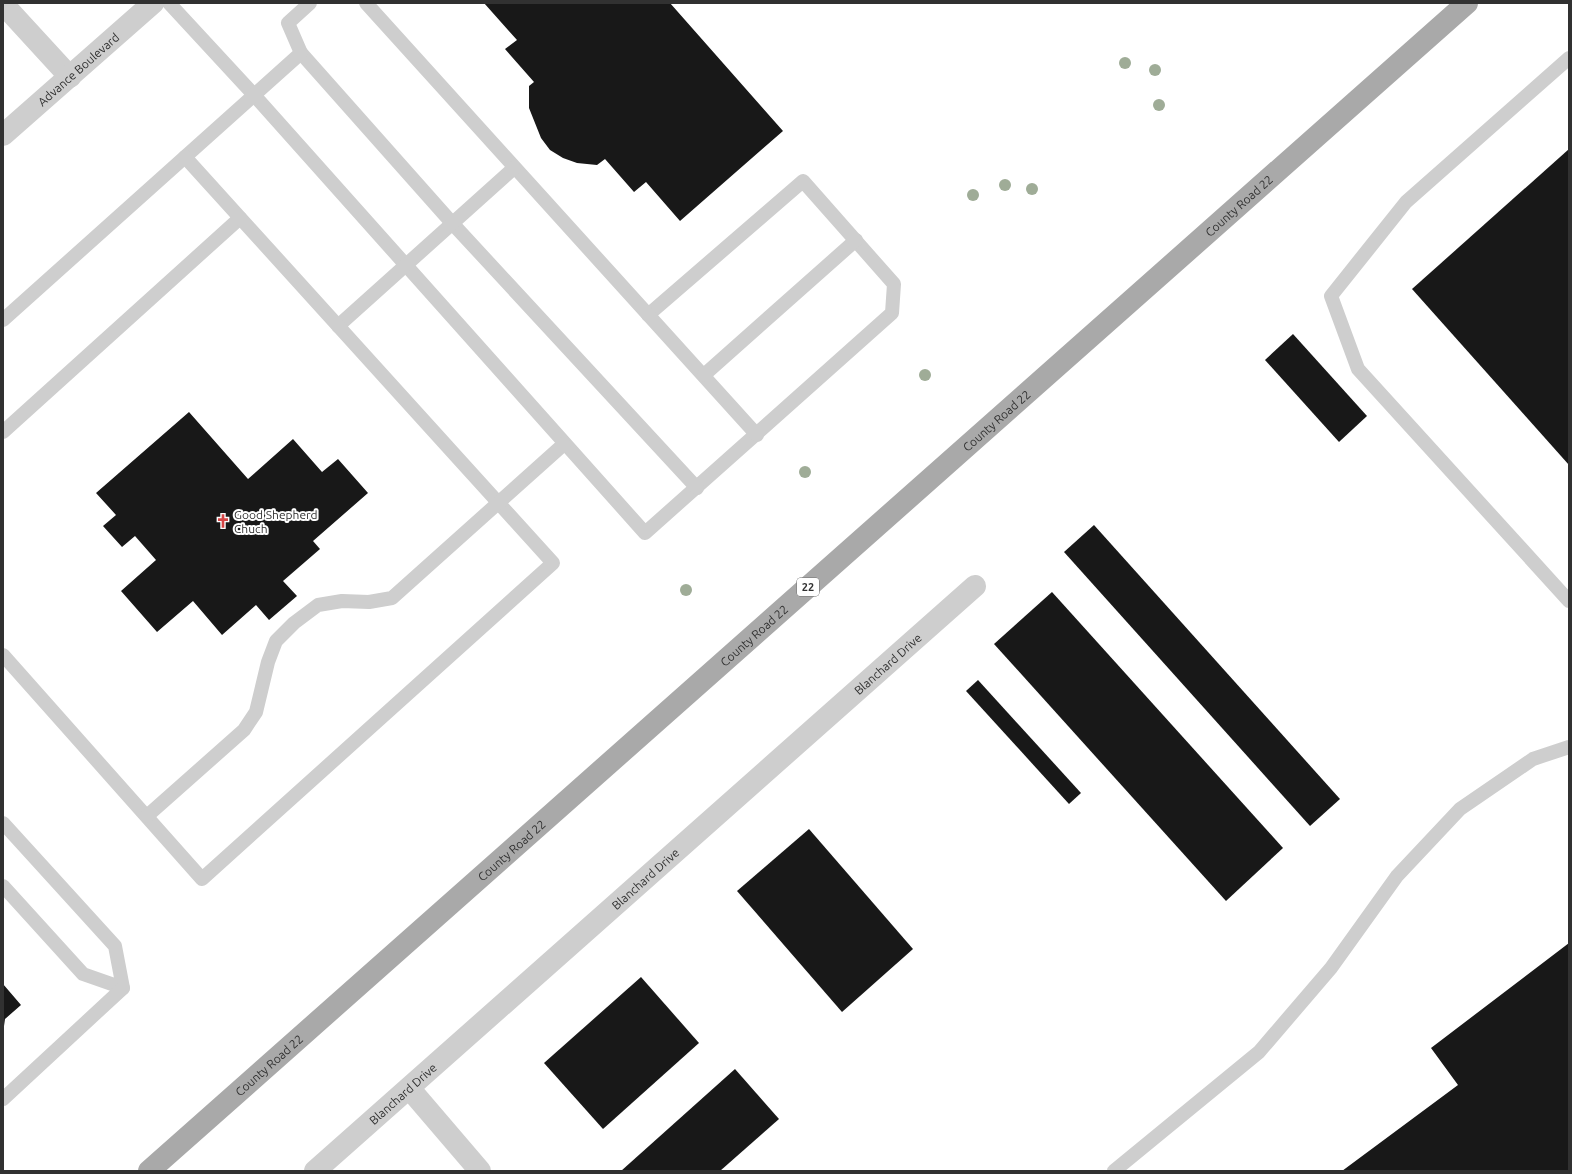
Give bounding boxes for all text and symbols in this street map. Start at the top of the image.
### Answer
street label: Advance Boulevard [35,30,121,108]
street label: County Road 22 [1202,172,1275,239]
street label: County Road 22 [960,387,1032,453]
place label: Good Shepherd Chuch [234,508,318,535]
church icon: Good Shepherd Chuch [215,513,231,529]
road number: 22 [797,578,819,596]
street label: County Road 22 [717,602,790,668]
street label: Blanchard Drive [851,630,924,697]
street label: County Road 22 [475,817,547,883]
street label: Blanchard Drive [609,845,681,912]
street label: County Road 22 [232,1032,305,1098]
street label: Blanchard Drive [366,1060,439,1127]

